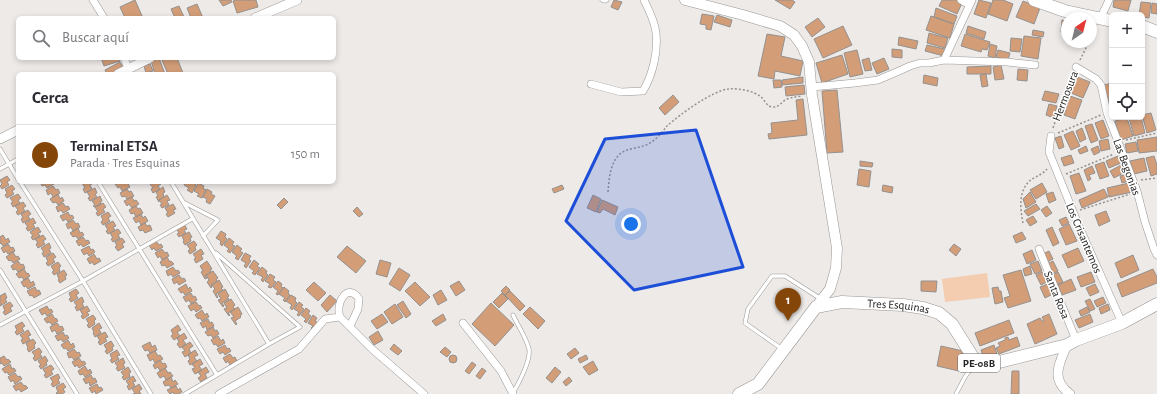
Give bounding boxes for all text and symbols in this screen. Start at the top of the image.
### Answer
north arrow [1061,12,1097,48]
map controls [1109,12,1145,120]
button: + [1109,12,1145,48]
search box [16,16,336,60]
icon: search [30,27,52,49]
text: Buscar aquí [62,30,129,45]
button: − [1109,48,1145,84]
street label: Hermosura [1050,69,1080,123]
button: locate [1109,84,1145,120]
text: Cerca [32,89,69,106]
street label: Las Begonias [1111,137,1143,197]
text: Terminal ETSA [70,139,158,154]
text: 1 [43,148,47,161]
text: 150 m [291,148,320,161]
text: Parada · Tres Esquinas [70,157,180,170]
street label: Los Crisantemos [1064,201,1104,275]
your location [621,214,641,234]
street label: Santa Rosa [1042,269,1072,321]
pin: 1 [775,288,801,321]
street label: Tres Esquinas [867,297,931,316]
road number: PE-08B [958,354,1000,372]

